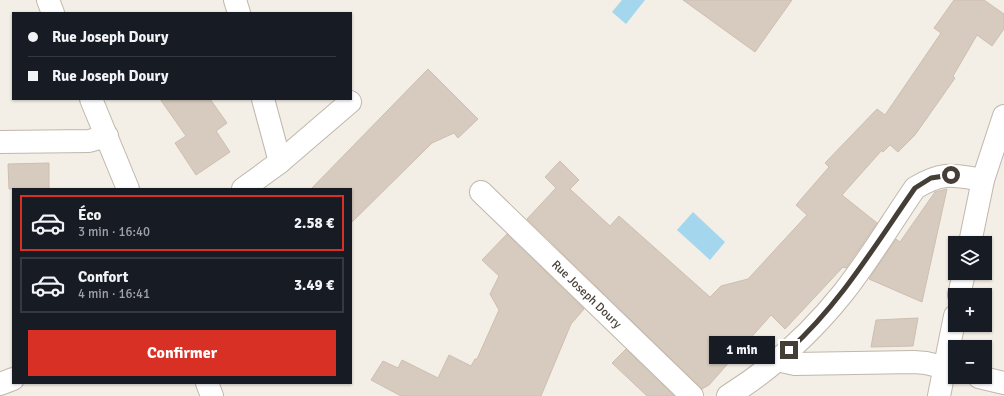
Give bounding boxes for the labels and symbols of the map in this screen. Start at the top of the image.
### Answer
route start [942,166,960,184]
street label: Rue Joseph Doury [549,257,625,332]
callout: 1 min [709,336,775,364]
route end [780,341,798,359]

